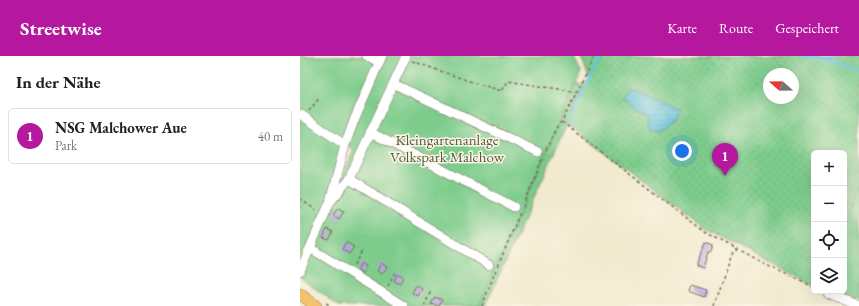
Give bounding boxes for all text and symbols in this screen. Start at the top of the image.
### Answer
text: Streetwise [20,16,102,41]
text: Karte [667,19,697,37]
text: Route [719,19,753,37]
text: Gespeichert [775,19,839,37]
north arrow [763,68,799,104]
text: In der Nähe [16,71,101,93]
text: NSG Malchower Aue [55,118,187,137]
text: 1 [27,128,33,145]
text: 40 m [258,128,283,145]
park label: Kleingartenanlage Volkspark Malchow [390,130,505,166]
text: Park [55,137,77,154]
your location [672,141,692,161]
pin: 1 [712,143,738,176]
map controls [811,150,847,294]
button: + [811,150,847,186]
button: − [811,186,847,222]
button: locate [811,222,847,258]
button: layers [811,258,847,294]

